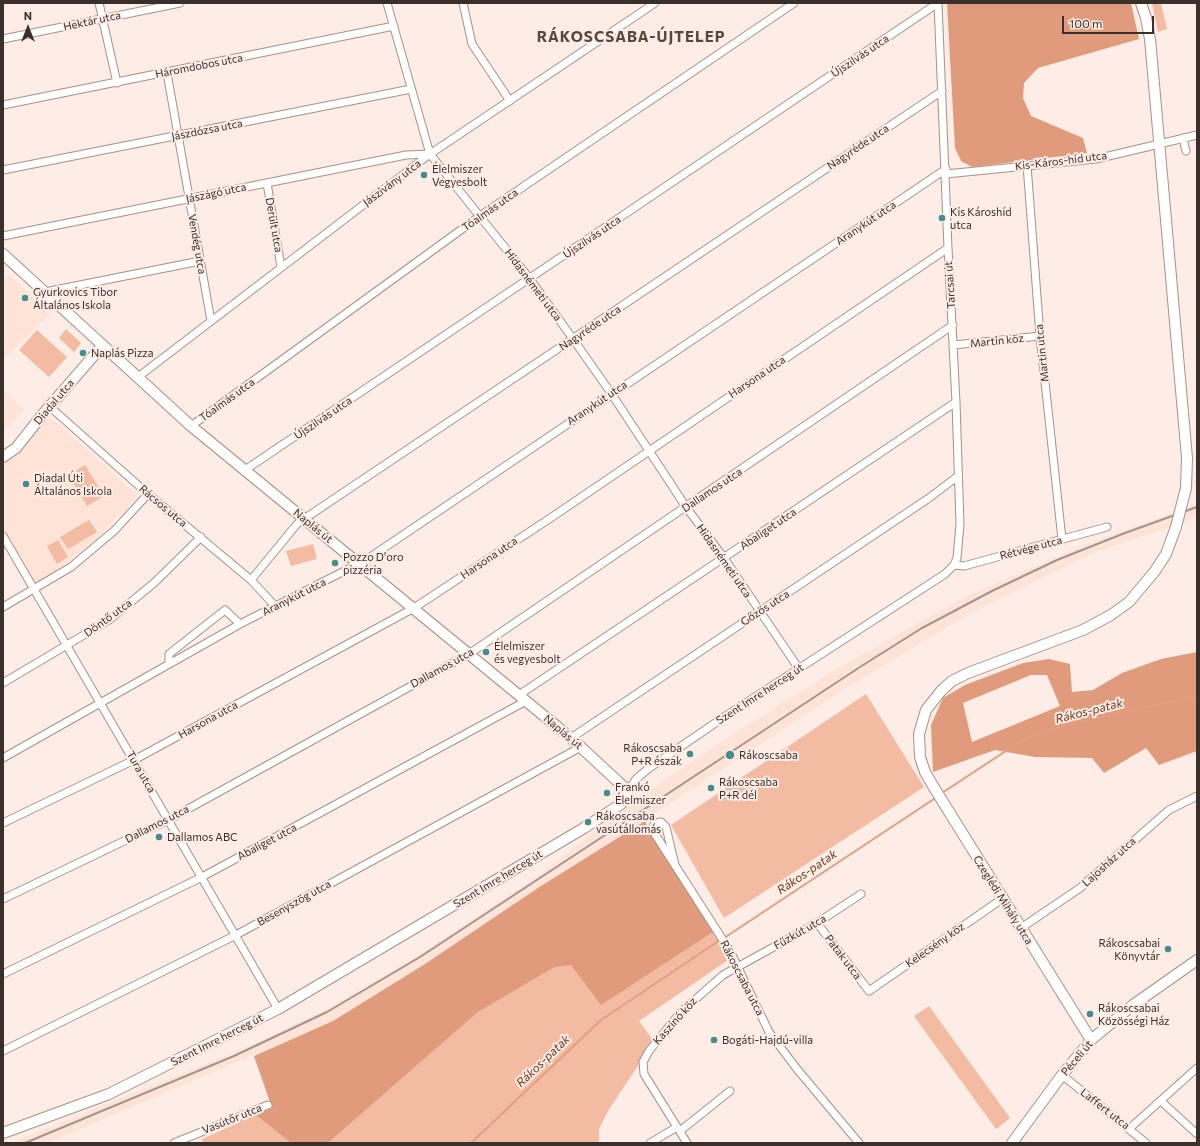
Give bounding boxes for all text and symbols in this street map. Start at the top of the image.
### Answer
north arrow [8,8,48,48]
street label: Hektár utca [62,8,122,34]
scale bar [1064,8,1156,34]
text: N [24,9,32,22]
text: 100 m [1069,16,1103,30]
district label: RÁKOSCSABA-ÚJTELEP [537,28,725,46]
street label: Újszilvás utca [829,32,891,80]
street label: Háromdobos utca [154,51,244,81]
street label: Jászdózsa utca [170,117,244,143]
street label: Nagyréde utca [825,121,891,173]
street label: Kis-Káros-híd utca [1014,149,1108,173]
street label: Jászivány utca [360,157,424,209]
place label: Élelmiszer Vegyesbolt [432,162,487,188]
marker: Élelmiszer Vegyesbolt [419,170,429,180]
street label: Jászágó utca [185,180,247,206]
street label: Tóalmás utca [459,186,521,234]
street label: Derült utca [263,196,285,254]
street label: Aranykút utca [833,198,899,248]
place label: Kis Károshíd utca [950,205,1012,231]
street label: Vendég utca [185,213,209,275]
street label: Újszilvás utca [561,213,623,261]
marker: Kis Károshíd utca [937,213,947,223]
street label: Hidasnémeti utca [502,246,564,324]
street label: Tarcsai út [942,261,958,309]
place label: Gyurkovics Tibor Általános Iskola [33,285,118,311]
marker: Gyurkovics Tibor Általános Iskola [20,293,30,303]
street label: Nagyréde utca [557,302,623,354]
street label: Martin utca [1032,323,1052,383]
street label: Martin köz [969,332,1025,350]
place label: Naplás Pizza [91,346,154,360]
marker: Naplás Pizza [78,348,88,358]
street label: Harsona utca [726,353,788,401]
street label: Tóalmás utca [197,375,257,425]
street label: Diadal utca [31,377,77,427]
street label: Aranykút utca [564,378,630,428]
street label: Újszilvás utca [292,394,354,442]
street label: Dallamos utca [679,465,745,515]
place label: Diadal Úti Általános Iskola [34,471,112,497]
marker: Diadal Úti Általános Iskola [21,479,31,489]
street label: Rácsos utca [136,482,190,530]
street label: Abaliget utca [737,505,799,553]
street label: Naplás út [291,506,335,546]
street label: Hidasnémeti utca [694,522,754,600]
street label: Rétvége utca [998,533,1064,563]
street label: Harsona utca [458,534,520,582]
place label: Pozzo D'oro pizzéria [343,550,404,576]
marker: Pozzo D'oro pizzéria [330,558,340,568]
street label: Aranykút utca [260,575,328,619]
street label: Gőzös utca [738,587,792,629]
street label: Döntő utca [82,596,134,640]
place label: Élelmiszer és vegyesbolt [494,639,561,665]
street label: Dallamos utca [408,645,476,691]
marker: Élelmiszer és vegyesbolt [481,647,491,657]
street label: Szent Imre herceg út [714,661,806,727]
water label: Rákos-patak [1054,696,1124,726]
street label: Harsona utca [176,698,240,742]
street label: Naplás út [541,712,585,752]
place label: Rákoscsaba P+R észak [623,741,682,767]
place label: Rákoscsaba [739,748,798,762]
street label: Tura utca [124,749,158,795]
marker: Rákoscsaba P+R észak [685,749,695,759]
marker: Rákoscsaba [724,749,736,761]
place label: Rákoscsaba P+R dél [719,775,778,801]
place label: Frankó Élelmiszer [615,780,666,806]
marker: Rákoscsaba P+R dél [706,783,716,793]
marker: Frankó Élelmiszer [602,788,612,798]
street label: Dallamos utca [123,802,191,846]
place label: Rákoscsaba vasútállomás [596,809,661,835]
marker: Rákoscsaba vasútállomás [583,817,593,827]
street label: Abaliget utca [235,821,299,863]
place label: Dallamos ABC [167,830,238,844]
marker: Dallamos ABC [154,832,164,842]
street label: Lajosház utca [1079,834,1139,890]
street label: Szent Imre herceg út [451,847,545,911]
water label: Rákos-patak [774,847,840,897]
street label: Czeglédi Mihály utca [970,853,1036,947]
street label: Besenyszög utca [255,877,333,929]
street label: Fűzkút utca [771,912,829,952]
street label: Kelecsény köz [903,920,967,970]
street label: Patak utca [822,932,864,982]
place label: Rákoscsabai Könyvtár [1098,936,1160,962]
street label: Rákoscsaba utca [717,938,767,1018]
marker: Rákoscsabai Könyvtár [1163,944,1173,954]
street label: Kaszinó köz [650,995,700,1047]
place label: Rákoscsabai Közösségi Ház [1098,1001,1170,1027]
marker: Rákoscsabai Közösségi Ház [1085,1009,1095,1019]
street label: Szent Imre herceg út [169,1011,265,1069]
water label: Rákos-patak [513,1032,573,1090]
place label: Bogáti-Hajdú-villa [722,1033,813,1047]
marker: Bogáti-Hajdú-villa [709,1035,719,1045]
street label: Péceli út [1058,1038,1096,1078]
street label: Laffert utca [1078,1086,1132,1132]
street label: Vasútőr utca [200,1101,264,1137]

